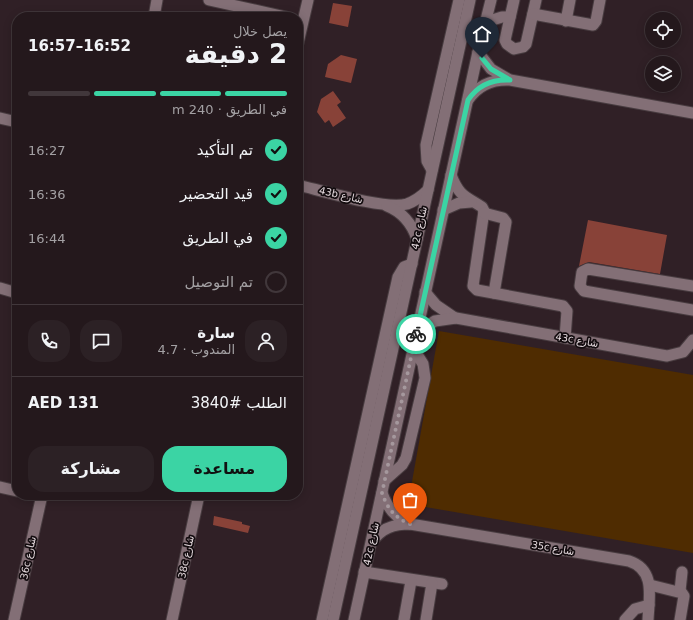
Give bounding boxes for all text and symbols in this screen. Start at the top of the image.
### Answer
map controls [645,12,681,92]
button: locate [645,12,681,48]
pin [465,17,499,58]
icon: home [471,23,493,45]
text: يصل خلال [233,24,287,39]
text: 16:52–16:57 [28,37,131,55]
text: 2 دقيقة [184,39,287,69]
button: layers [645,56,681,92]
text: في الطريق · 240 m [172,102,287,117]
icon: check [265,139,287,161]
text: تم التأكيد [197,141,253,159]
text: 16:27 [28,143,65,158]
icon: check [265,183,287,205]
text: قيد التحضير [180,185,253,203]
street label: 43b شارع [318,185,364,206]
text: 16:36 [28,187,65,202]
street label: 42c شارع [409,206,430,251]
icon: check [265,227,287,249]
text: في الطريق [183,229,253,247]
text: 16:44 [28,231,65,246]
text: تم التوصيل [184,273,253,291]
courier [396,314,436,354]
button: phone [28,320,70,362]
button: chat [80,320,122,362]
button: person [245,320,287,362]
icon: bike [405,323,427,345]
text: سارة [197,324,235,342]
street label: 43c شارع [554,331,599,350]
text: المندوب · 4.7 [158,342,235,357]
text: AED 131 [28,394,99,412]
text: الطلب #3840 [191,394,287,412]
button: مشاركة [28,446,154,492]
button: مساعدة [162,446,287,492]
pin [393,483,427,524]
icon: bag [399,489,421,511]
street label: 42c شارع [361,522,382,567]
street label: 38c شارع [176,535,197,580]
street label: 36c شارع [18,536,39,581]
street label: 35c شارع [530,539,575,558]

